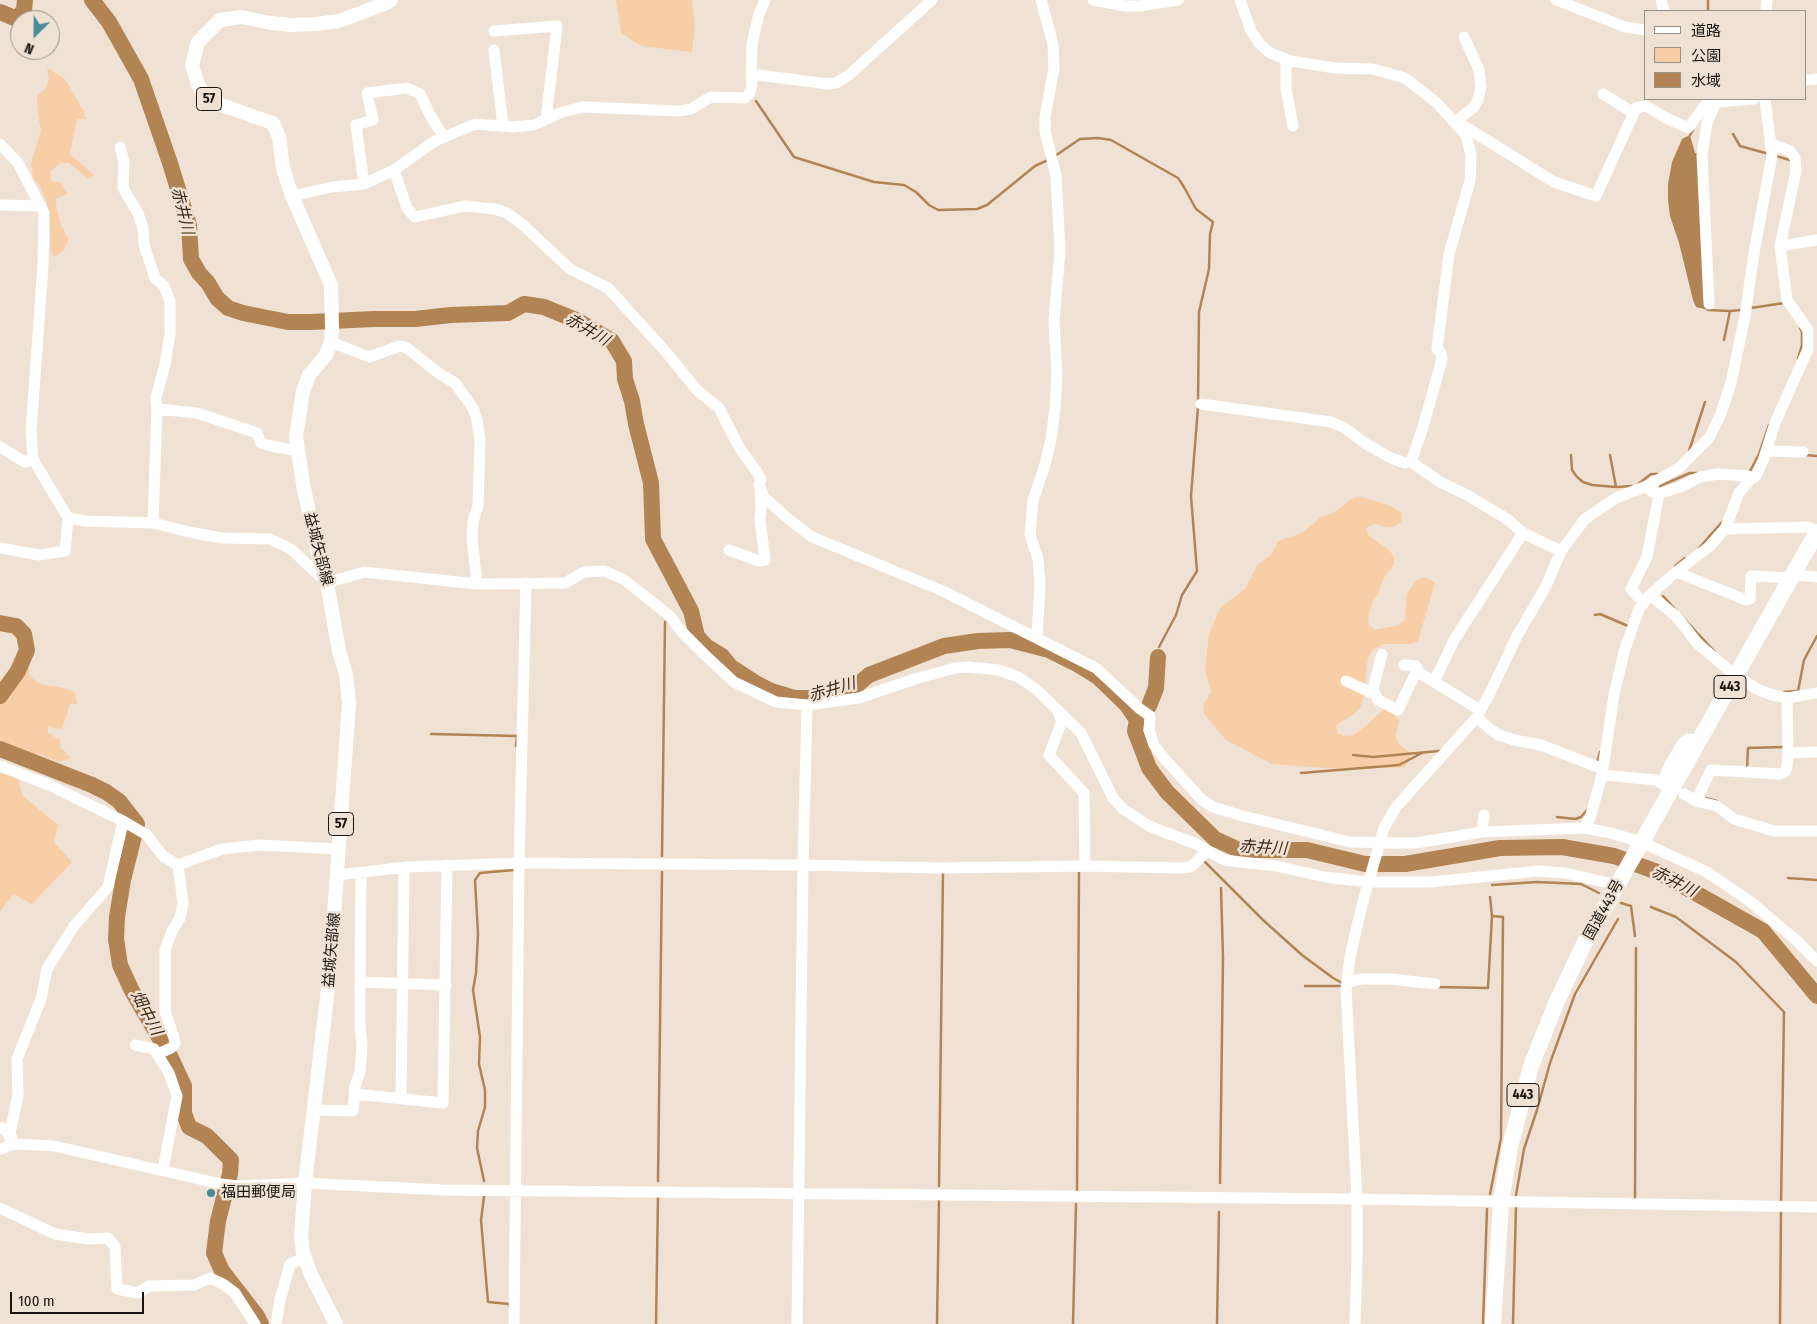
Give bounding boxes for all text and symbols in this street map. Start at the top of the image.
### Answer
north arrow [10,10,60,60]
legend [1644,10,1807,100]
text: 道路 [1691,22,1721,40]
text: N [22,39,37,58]
text: 公園 [1691,47,1721,65]
text: 水域 [1691,72,1721,90]
road number: 57 [196,88,222,110]
water label: 赤井川 [167,185,197,237]
water label: 赤井川 [561,310,613,350]
street label: 益城矢部線 [300,510,336,588]
water label: 赤井川 [806,674,858,706]
road number: 443 [1714,676,1746,699]
road number: 57 [328,812,354,836]
water label: 赤井川 [1239,837,1287,859]
water label: 赤井川 [1648,863,1700,901]
street label: 国道443号 [1580,877,1628,943]
street label: 益城矢部線 [320,912,344,988]
water label: 畑中川 [126,987,166,1039]
road number: 443 [1507,1084,1539,1106]
place label: 福田郵便局 [221,1184,296,1202]
marker: 福田郵便局 [205,1187,217,1199]
scale bar [12,1282,146,1314]
text: 100 m [18,1292,55,1310]

